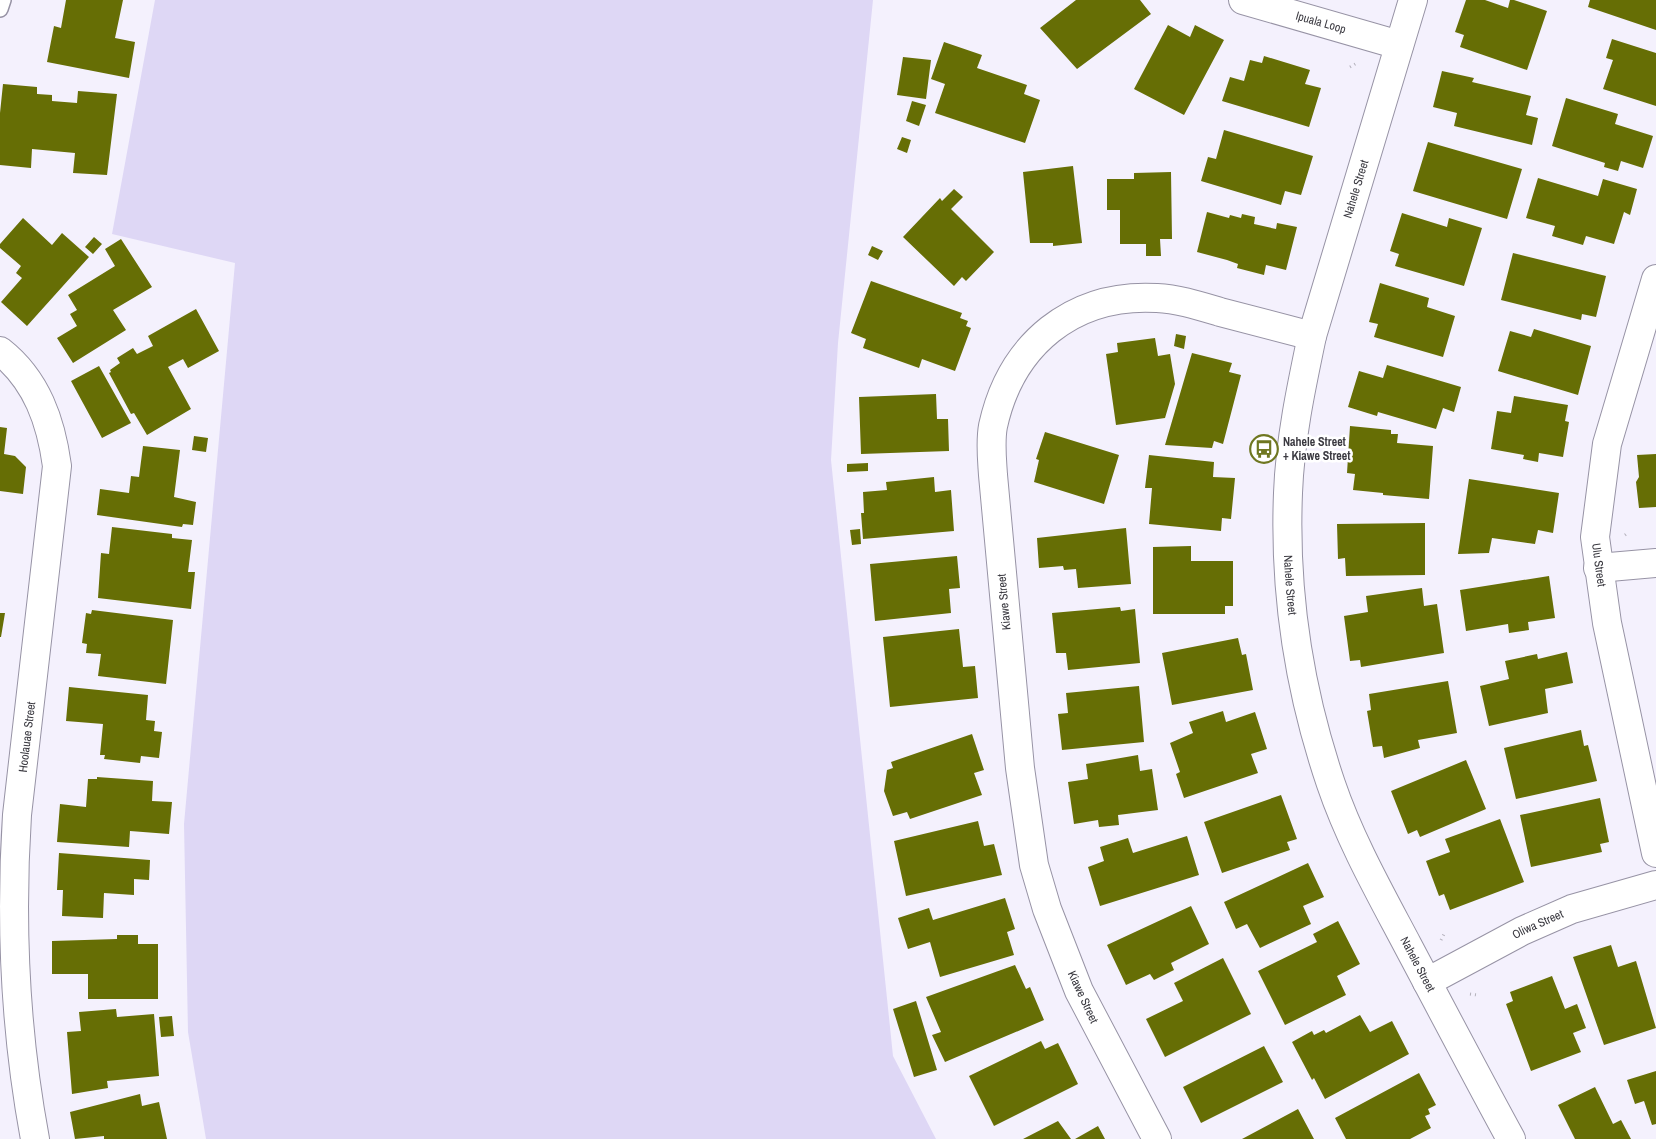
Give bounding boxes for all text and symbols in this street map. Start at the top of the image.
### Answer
street label: Ipuala Loop [1294,8,1348,37]
street label: Nahele Street [1340,158,1373,220]
bus stop icon: Nahele Street + Kiawe Street [1249,434,1279,464]
place label: Nahele Street + Kiawe Street [1283,434,1351,464]
street label: Ulu Street [1588,542,1610,588]
street label: Nahele Street [1280,555,1301,616]
street label: Kiawe Street [994,573,1014,631]
street label: Hoolauae Street [15,700,39,773]
street label: Oliwa Street [1509,906,1566,943]
street label: Nahele Street [1397,934,1439,995]
street label: Kiawe Street [1064,968,1102,1026]

